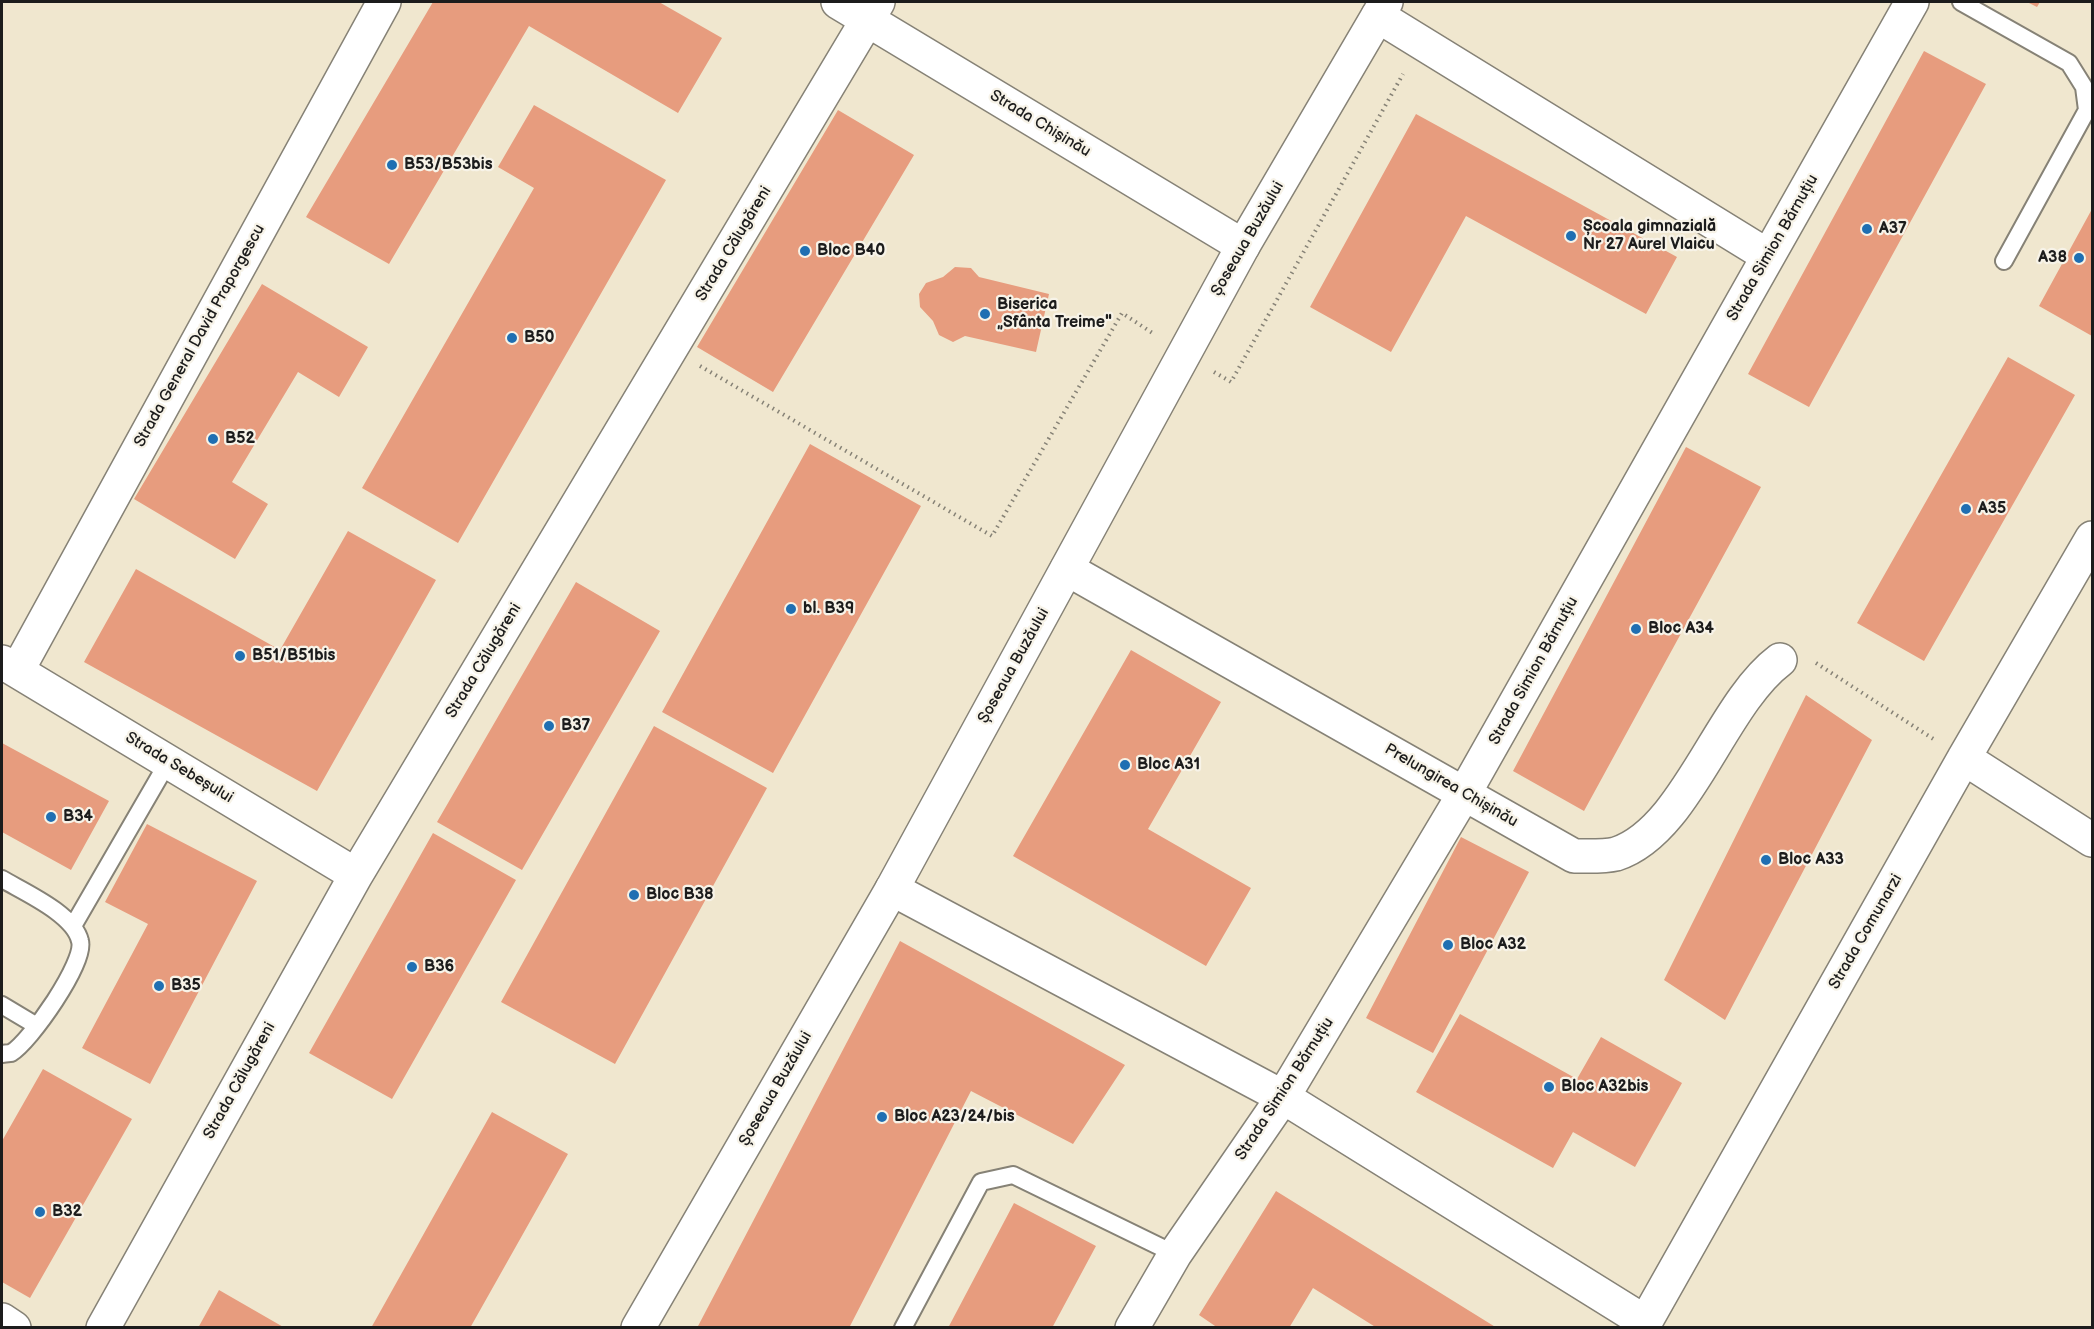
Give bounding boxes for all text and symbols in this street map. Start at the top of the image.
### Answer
street label: Strada Chișinău [986,86,1094,162]
place label: B53/B53bis [404,155,493,175]
marker: B53/B53bis [385,158,399,172]
street label: Strada Simion Bărnuțiu [1723,171,1823,325]
street label: Șoseaua Buzăului [1207,178,1289,300]
street label: Strada Călugăreni [692,183,776,305]
place label: Școala gimnazială Nr 27 Aurel Vlaicu [1583,217,1716,255]
place label: A37 [1879,219,1907,239]
street label: Strada General David Praporgescu [131,221,269,451]
marker: A37 [1860,222,1874,236]
marker: Școala gimnazială Nr 27 Aurel Vlaicu [1564,229,1578,243]
place label: Bloc B40 [817,241,885,261]
marker: Bloc B40 [798,244,812,258]
place label: A38 [2038,248,2067,268]
marker: A38 [2072,251,2086,265]
place label: Biserica „Sfânta Treime" [997,295,1112,333]
marker: Biserica „Sfânta Treime" [978,307,992,321]
place label: B50 [524,328,554,348]
marker: B50 [505,331,519,345]
place label: B52 [225,429,255,449]
marker: B52 [206,432,220,446]
place label: A35 [1978,499,2006,519]
marker: A35 [1959,502,1973,516]
street label: Strada Simion Bărnuțiu [1485,594,1583,748]
place label: bl. B39 [803,599,854,619]
street label: Strada Călugăreni [442,600,526,722]
marker: bl. B39 [784,602,798,616]
street label: Șoseaua Buzăului [974,605,1054,727]
place label: Bloc A34 [1648,619,1714,639]
marker: Bloc A34 [1629,622,1643,636]
place label: B51/B51bis [252,646,335,666]
marker: B51/B51bis [233,649,247,663]
place label: B37 [561,716,590,736]
marker: B37 [542,719,556,733]
street label: Strada Sebeșului [122,728,236,808]
street label: Prelungirea Chișinău [1381,740,1521,832]
place label: Bloc A31 [1137,755,1200,775]
marker: Bloc A31 [1118,758,1132,772]
place label: B34 [63,807,93,827]
marker: B34 [44,810,58,824]
place label: Bloc A33 [1778,850,1844,870]
marker: Bloc A33 [1759,853,1773,867]
street label: Strada Comunarzi [1825,871,1907,993]
place label: Bloc B38 [646,885,714,905]
marker: Bloc B38 [627,888,641,902]
place label: Bloc A32 [1460,935,1526,955]
marker: Bloc A32 [1441,938,1455,952]
place label: B36 [424,957,454,977]
marker: B36 [405,960,419,974]
place label: B35 [171,976,201,996]
marker: B35 [152,979,166,993]
street label: Strada Simion Bărnuțiu [1232,1014,1338,1164]
street label: Strada Călugăreni [200,1019,280,1143]
street label: Șoseaua Buzăului [735,1028,817,1150]
place label: Bloc A32bis [1561,1077,1648,1097]
marker: Bloc A32bis [1542,1080,1556,1094]
place label: Bloc A23/24/bis [894,1107,1015,1127]
marker: Bloc A23/24/bis [875,1110,889,1124]
place label: B32 [52,1202,82,1222]
marker: B32 [33,1205,47,1219]

